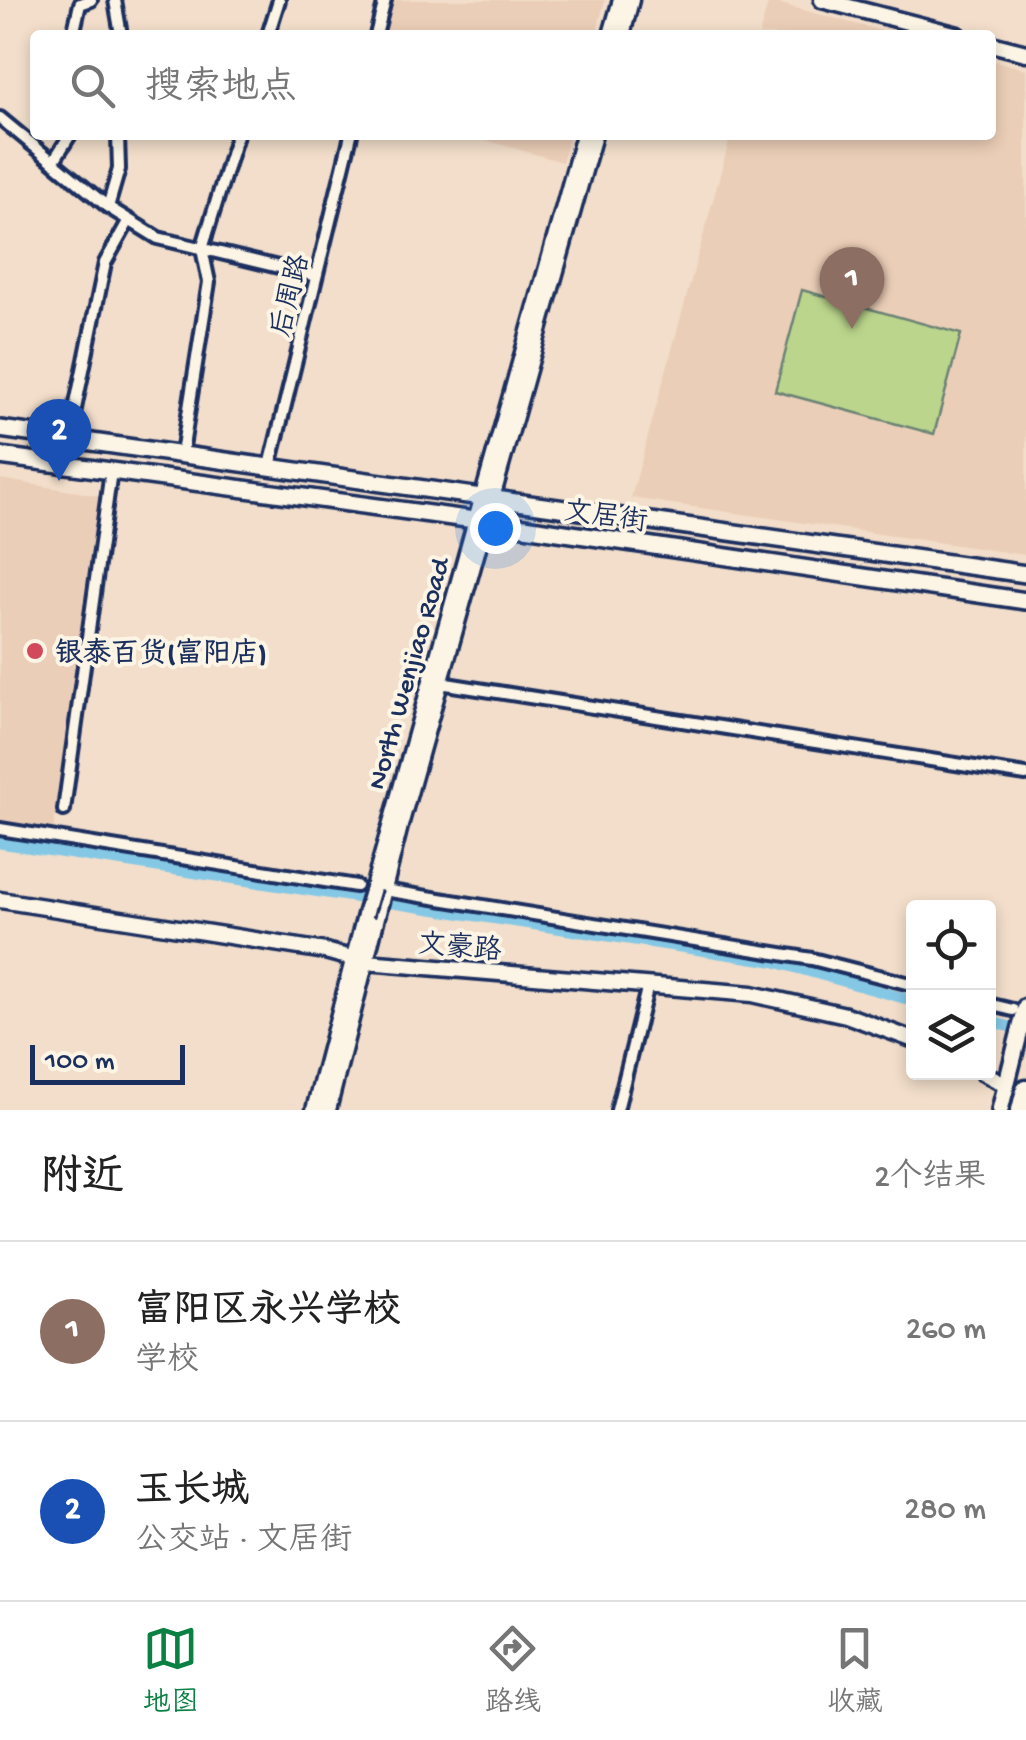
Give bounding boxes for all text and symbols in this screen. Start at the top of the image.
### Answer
search box [30,30,996,140]
icon: search [65,58,120,113]
text: 搜索地点 [145,68,297,112]
pin: 1 [820,246,884,329]
street label: 后周路 [264,251,319,341]
pin: 2 [27,398,92,481]
street label: 文居街 [561,495,649,541]
your location [470,503,521,554]
street label: North Wenjiao Road [361,552,460,794]
place label: 银泰百货(富阳店) [55,637,267,672]
marker: 银泰百货(富阳店) [24,640,46,662]
map controls [906,900,996,1080]
button: locate [906,900,996,990]
street label: 文豪路 [416,927,503,970]
button: layers [906,990,996,1080]
scale bar [30,1040,185,1084]
text: 100 m [45,1046,115,1079]
text: 附近 [40,1156,124,1205]
text: 2个结果 [874,1160,986,1198]
text: 富阳区永兴学校 [135,1291,401,1335]
text: 1 [66,1312,79,1350]
text: 260 m [906,1312,986,1350]
text: 学校 [135,1343,199,1381]
text: 玉长城 [135,1471,249,1515]
text: 2 [65,1492,80,1530]
text: 280 m [904,1492,986,1530]
text: 公交站 · 文居街 [135,1523,352,1561]
tab: 地图 [143,1621,199,1721]
tab: 路线 [485,1621,541,1721]
tab: 收藏 [827,1621,883,1721]

